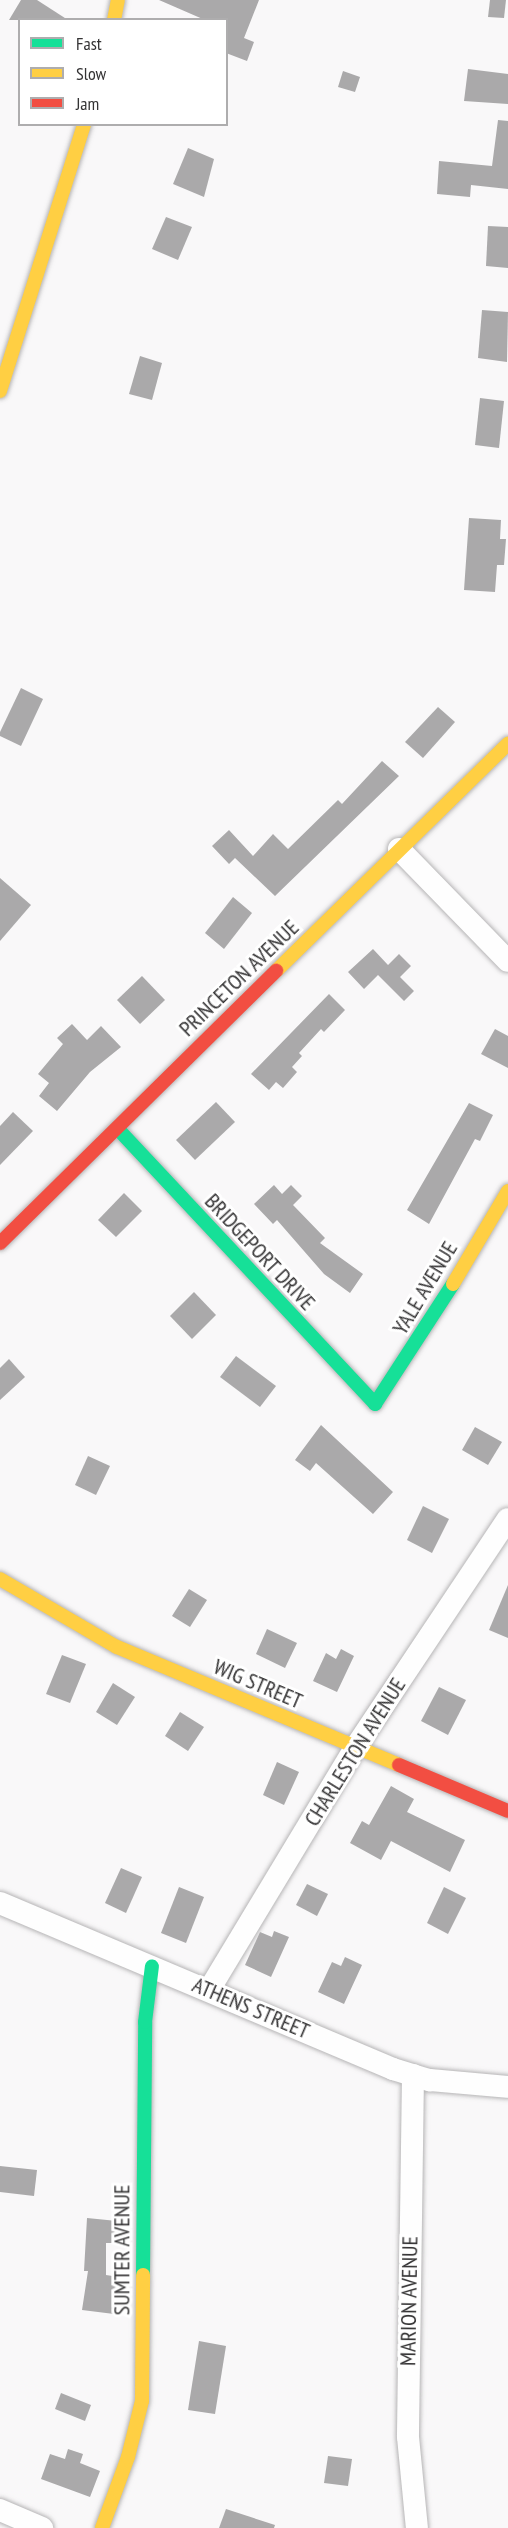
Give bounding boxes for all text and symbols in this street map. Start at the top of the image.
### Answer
legend [18,18,228,126]
text: Fast [76,32,102,55]
text: Slow [76,62,106,85]
text: Jam [76,92,99,115]
street label: PRINCETON AVENUE [174,914,304,1042]
street label: BRIDGEPORT DRIVE [199,1188,321,1316]
street label: YALE AVENUE [387,1237,463,1339]
street label: WIG STREET [210,1654,306,1714]
street label: CHARLESTON AVENUE [299,1673,411,1831]
street label: ATHENS STREET [188,1971,314,2045]
street label: SUMTER AVENUE [109,2184,135,2316]
street label: MARION AVENUE [395,2235,423,2367]

